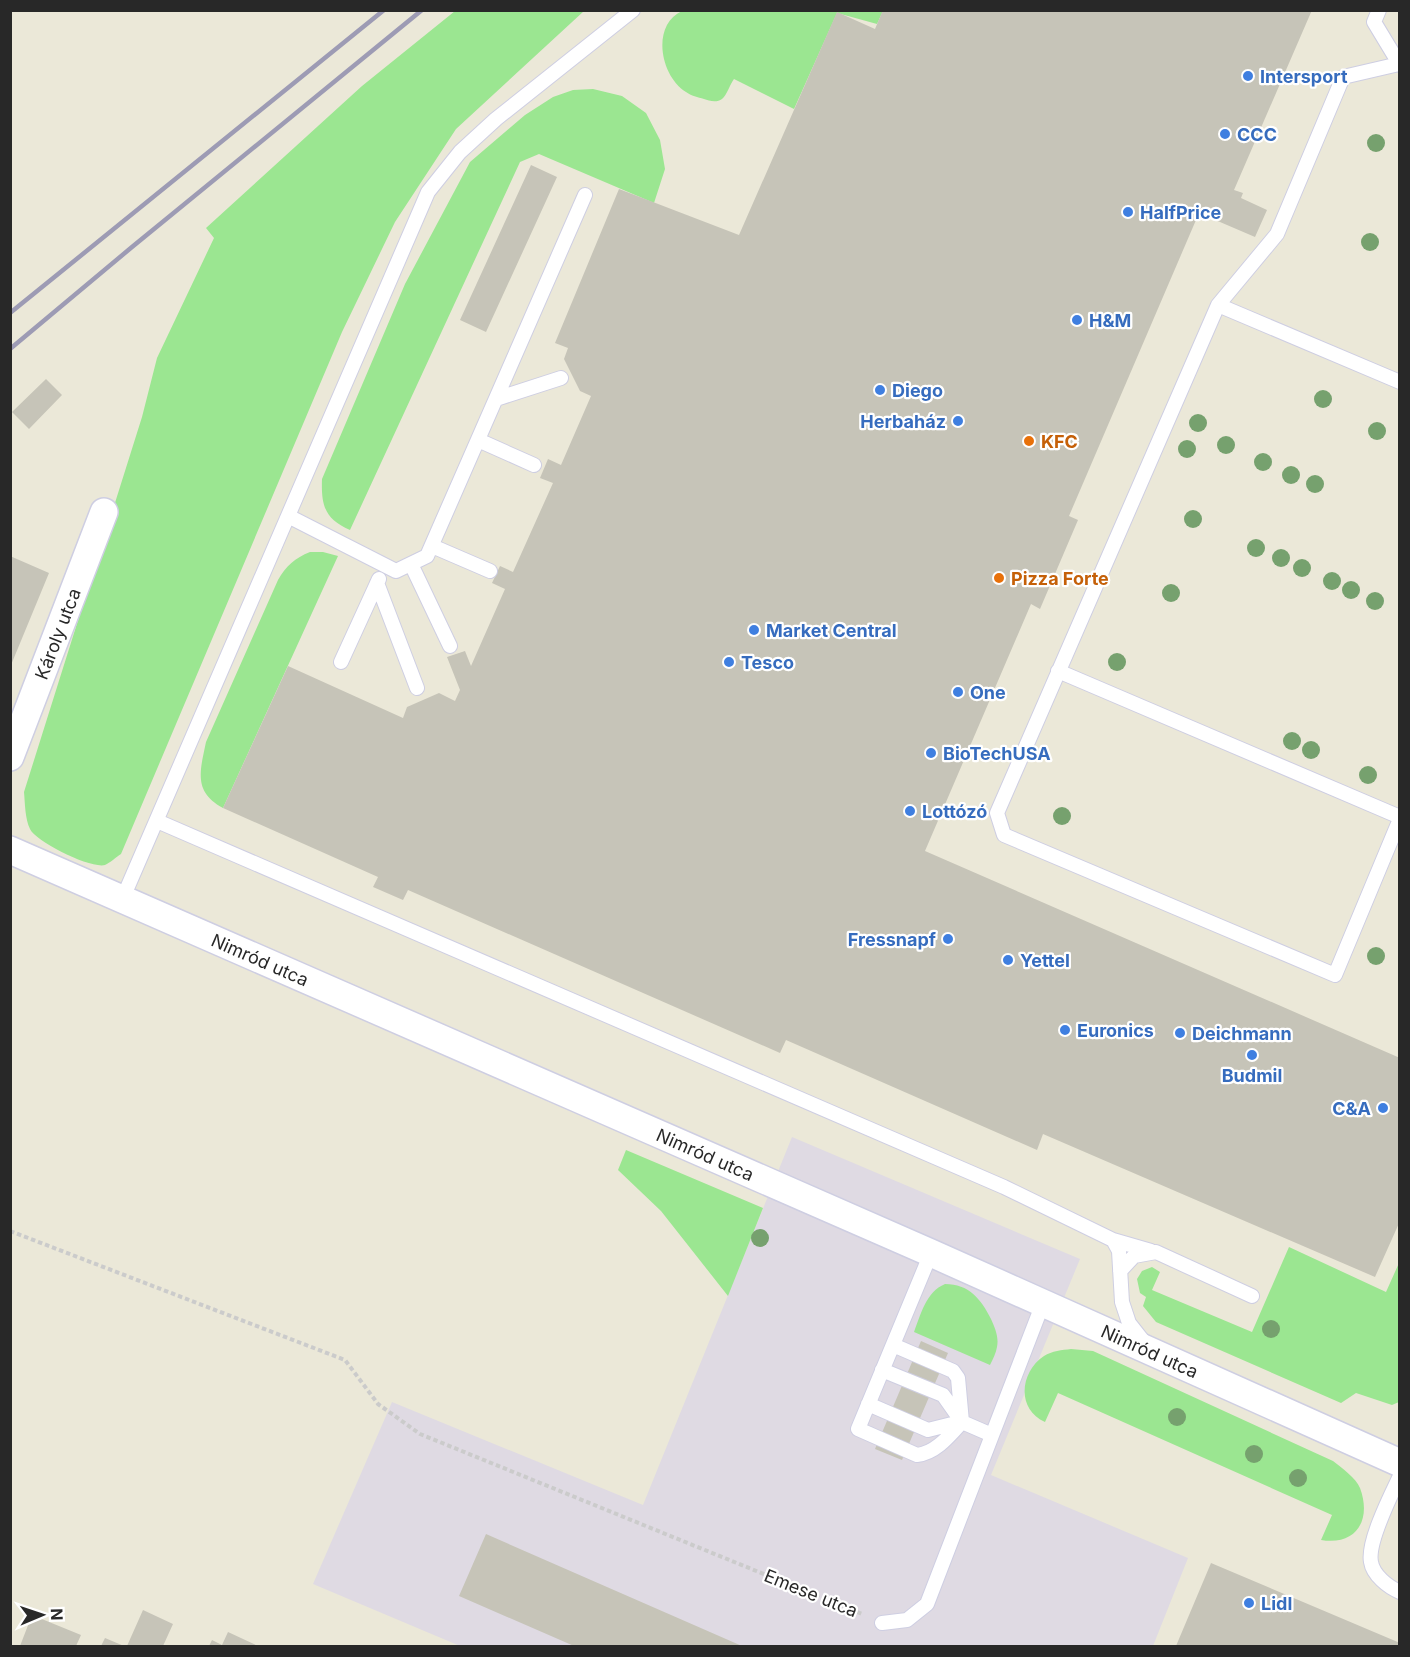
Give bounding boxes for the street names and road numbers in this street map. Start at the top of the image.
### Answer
street label: Károly utca [30,585,84,682]
street label: Nimród utca [208,929,312,990]
street label: Nimród utca [653,1124,757,1185]
street label: Nimród utca [1098,1320,1202,1382]
street label: Emese utca [761,1565,861,1621]

